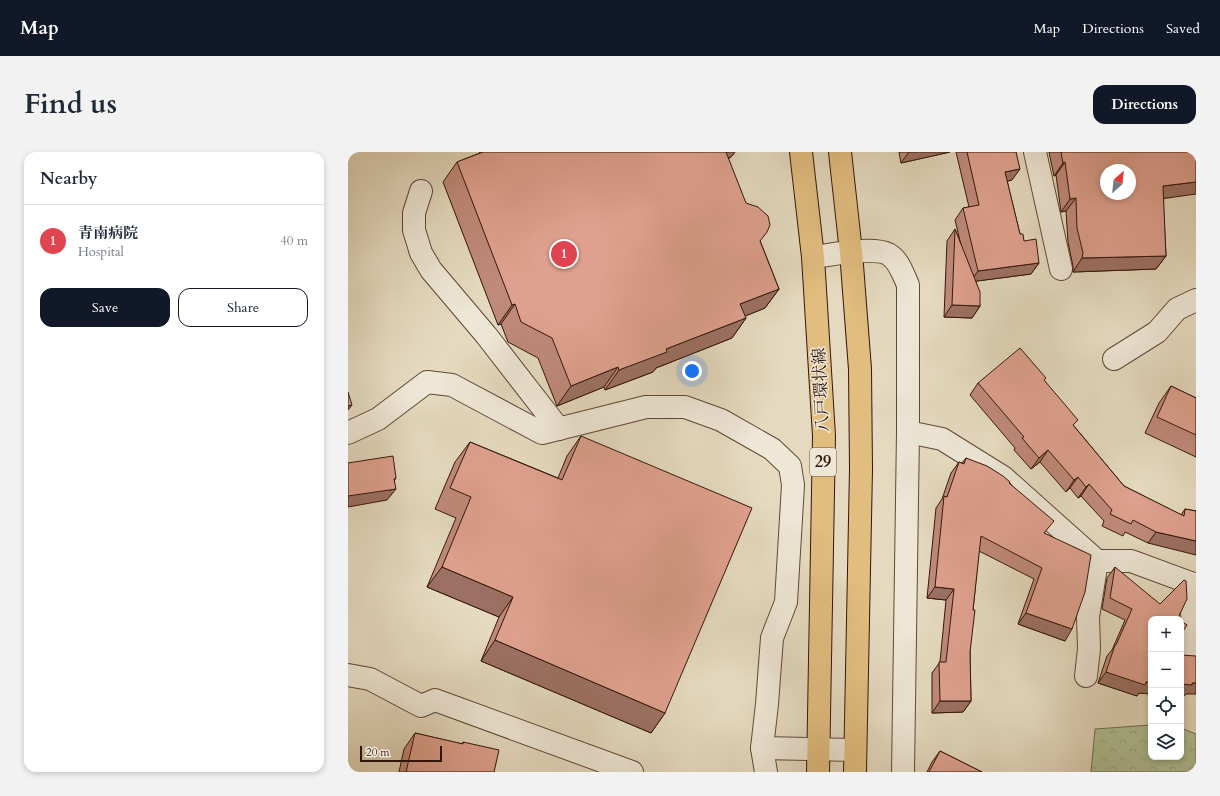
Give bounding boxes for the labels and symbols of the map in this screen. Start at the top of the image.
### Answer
north arrow [1100,164,1136,200]
pin: 1 [551,239,577,269]
street label: 八戸環状線 [807,347,835,433]
your location [682,361,702,381]
road number: 29 [810,448,836,476]
scale bar [360,744,442,763]

